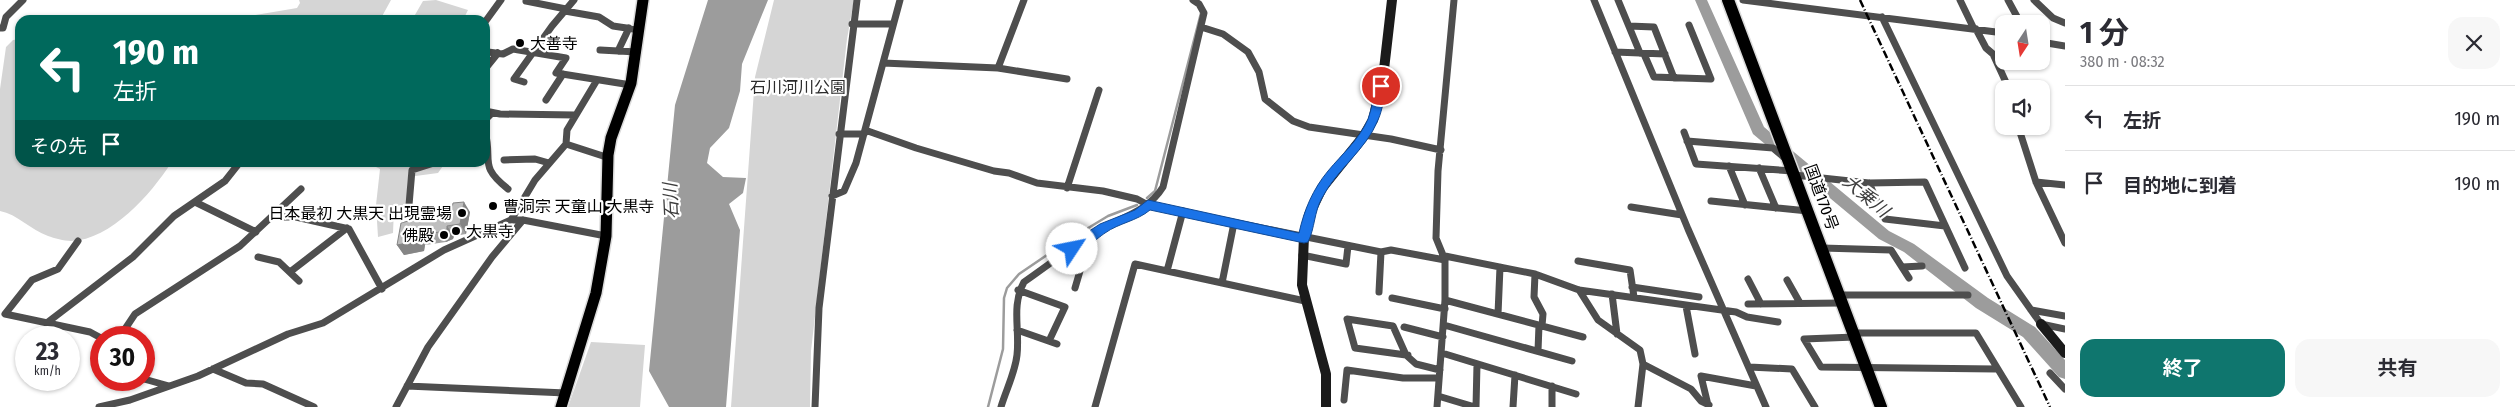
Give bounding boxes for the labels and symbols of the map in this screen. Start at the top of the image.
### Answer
north arrow [1995,15,2050,70]
place label: 大善寺 [530,34,578,53]
marker: 大善寺 [514,37,526,49]
pin [1360,65,1402,107]
park label: 石川河川公園 [750,78,846,97]
street label: 国道170号 [1801,162,1842,233]
water label: 大乗川 [1838,170,1895,223]
water label: 石川 [659,180,683,220]
place label: 曹洞宗 天童山 大黒寺 [503,197,655,216]
marker: 曹洞宗 天童山 大黒寺 [487,200,499,212]
place label: 日本最初 大黒天 出現霊場 [268,204,452,223]
marker: 日本最初 大黒天 出現霊場 [456,207,468,219]
place label: 大黒寺 [466,222,514,241]
position arrow [1045,222,1097,274]
marker: 大黒寺 [450,225,462,237]
place label: 佛殿 [402,226,434,245]
marker: 佛殿 [438,229,450,241]
speed limit sign: 30 [90,326,155,391]

